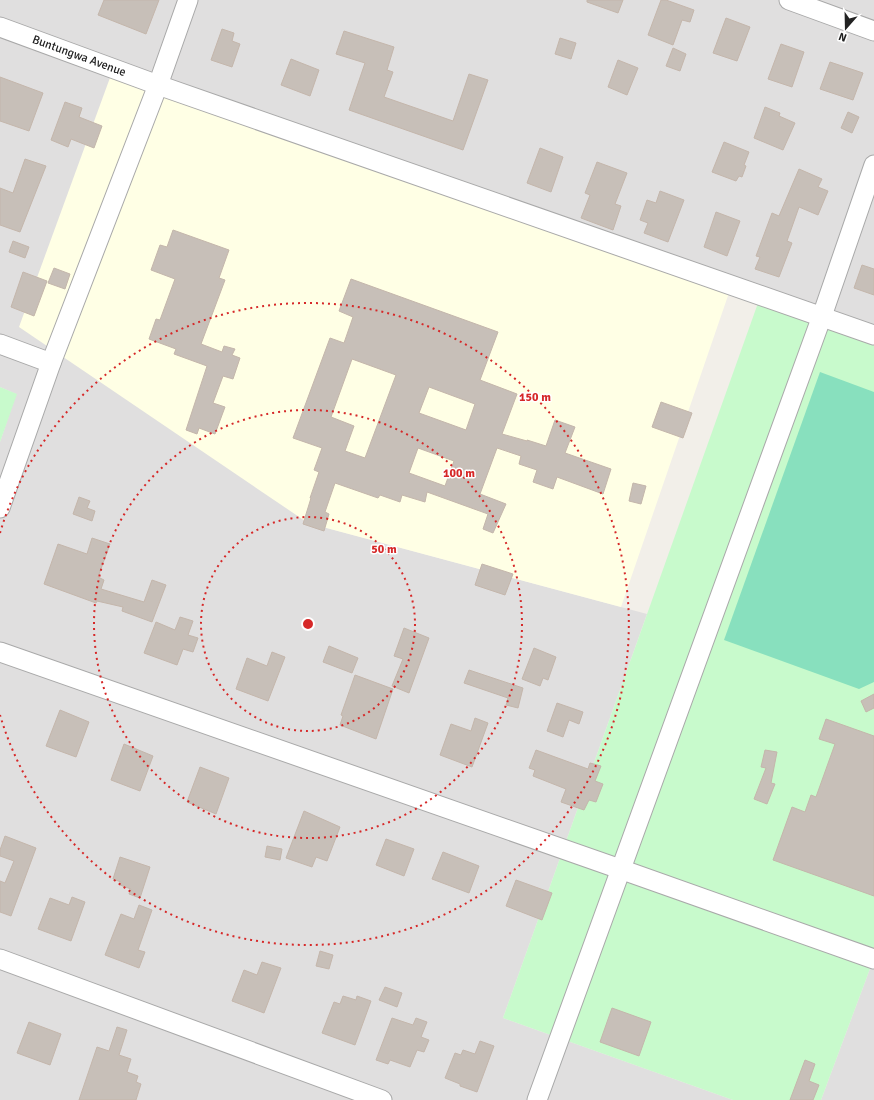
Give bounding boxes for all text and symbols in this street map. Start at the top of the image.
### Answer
north arrow [826,8,866,48]
text: N [837,30,849,44]
street label: Buntungwa Avenue [30,32,128,80]
text: 150 m [519,390,551,405]
text: 100 m [443,466,475,481]
text: 50 m [371,542,397,557]
centre of rings [301,617,315,631]

